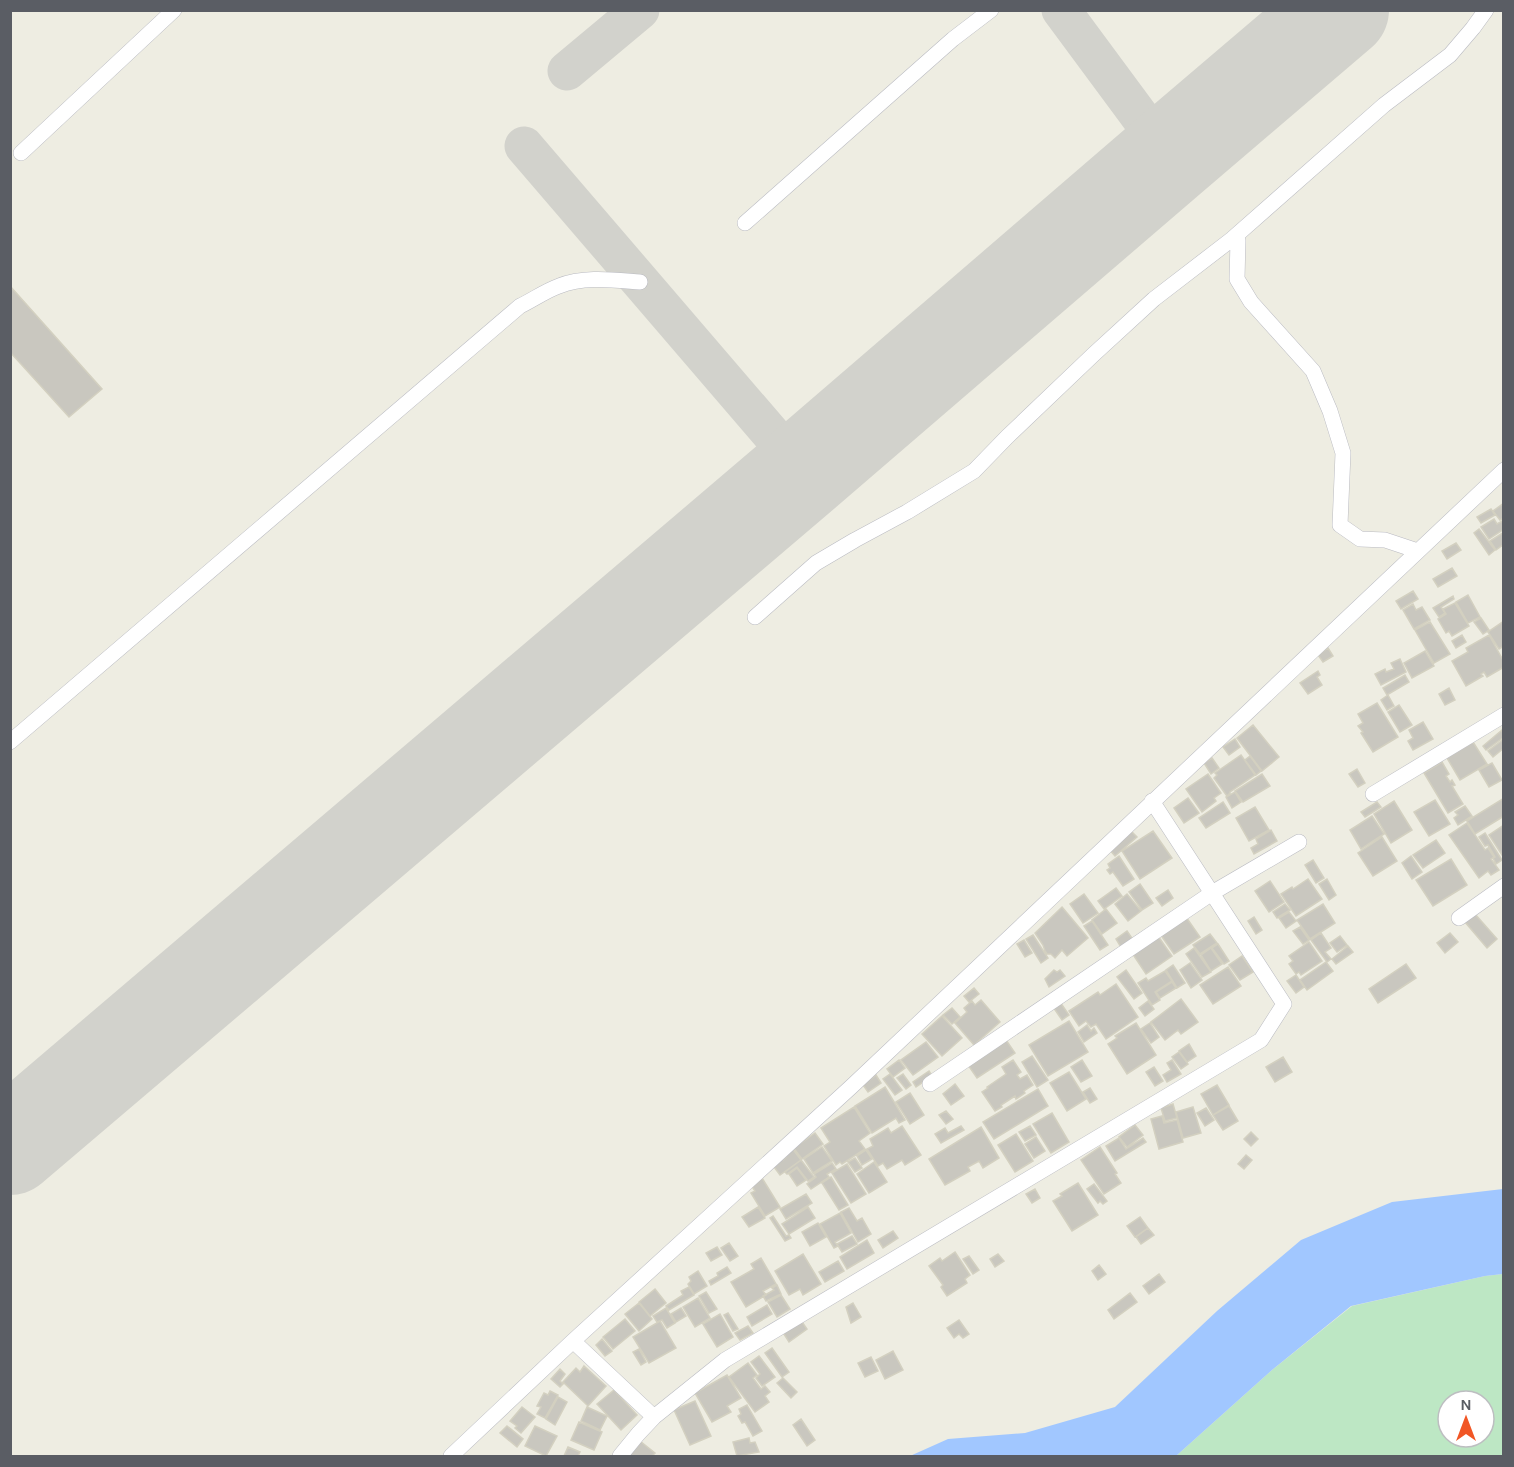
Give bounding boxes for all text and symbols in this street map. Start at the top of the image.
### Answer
north arrow [1436,1389,1496,1449]
text: N [1460,1395,1472,1414]

